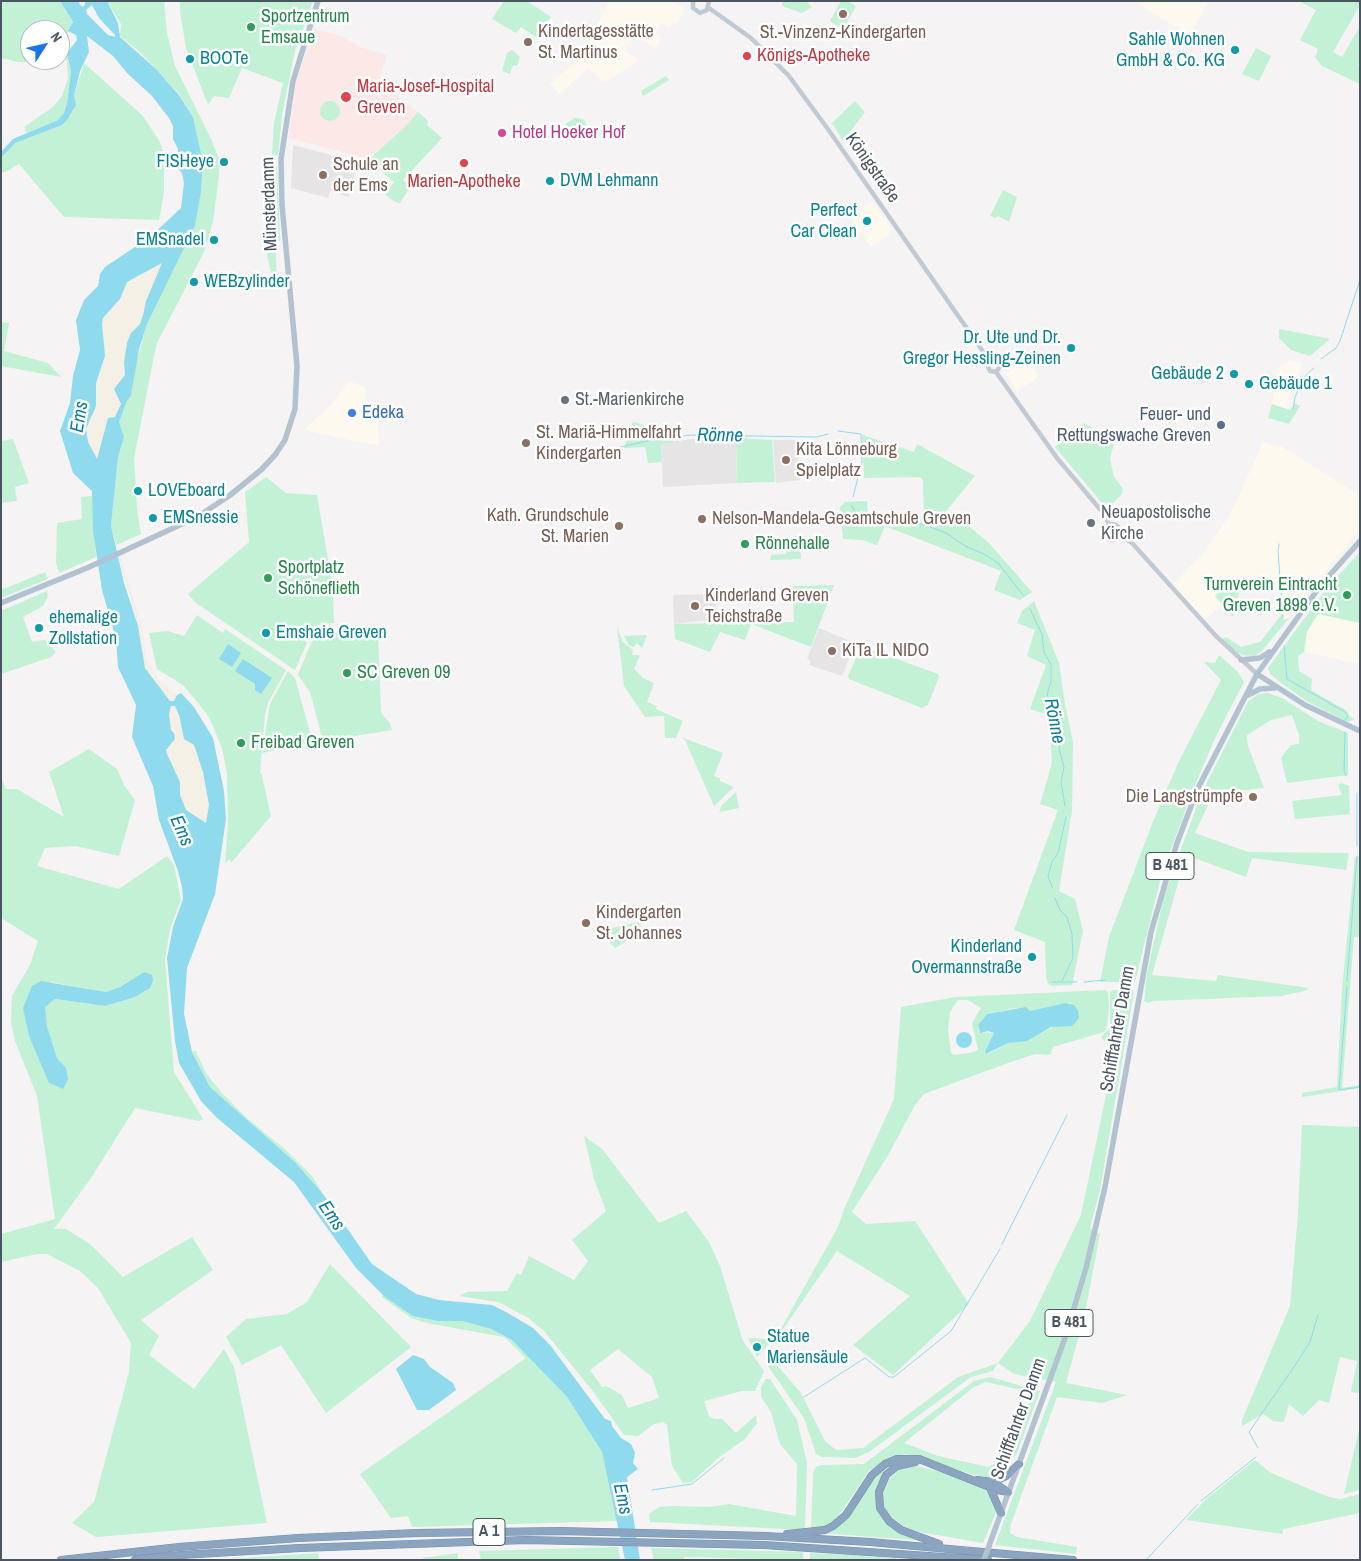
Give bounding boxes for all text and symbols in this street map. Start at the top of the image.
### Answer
place label: Sportzentrum Emsaue [261,6,350,48]
marker: St.-Vinzenz-Kindergarten [837,8,849,20]
north arrow [20,20,70,70]
marker: Sportzentrum Emsaue [245,21,257,33]
place label: Kindertagesstätte St. Martinus [538,21,654,64]
place label: St.-Vinzenz-Kindergarten [760,22,926,44]
text: N [47,28,66,46]
place label: Sahle Wohnen GmbH & Co. KG [1116,29,1225,72]
marker: Kindertagesstätte St. Martinus [522,36,534,48]
marker: Sahle Wohnen GmbH & Co. KG [1229,44,1241,56]
place label: Königs-Apotheke [757,45,870,67]
place label: BOOTe [200,48,248,70]
marker: Königs-Apotheke [741,50,753,62]
marker: BOOTe [184,53,196,65]
place label: Maria-Josef-Hospital Greven [357,76,494,118]
marker: Maria-Josef-Hospital Greven [339,90,353,104]
place label: Hotel Hoeker Hof [512,122,625,144]
marker: Hotel Hoeker Hof [496,127,508,139]
street label: Königstraße [840,129,904,207]
place label: FISHeye [157,151,214,173]
place label: Schule an der Ems [333,154,399,196]
marker: FISHeye [218,156,230,168]
street label: Münsterdamm [258,156,282,252]
marker: Marien-Apotheke [458,157,470,169]
marker: Schule an der Ems [317,169,329,181]
place label: DVM Lehmann [560,170,658,192]
place label: Marien-Apotheke [407,171,521,193]
marker: DVM Lehmann [544,175,556,187]
place label: Perfect Car Clean [791,200,857,242]
marker: Perfect Car Clean [861,215,873,227]
place label: EMSnadel [136,229,204,251]
marker: EMSnadel [208,234,220,246]
place label: WEBzylinder [204,271,289,293]
marker: WEBzylinder [188,276,200,288]
place label: Dr. Ute und Dr. Gregor Hessling-Zeinen [903,327,1061,369]
marker: Dr. Ute und Dr. Gregor Hessling-Zeinen [1065,342,1077,354]
place label: Gebäude 2 [1151,363,1224,385]
marker: Gebäude 2 [1228,368,1240,380]
place label: Gebäude 1 [1259,373,1332,395]
marker: Gebäude 1 [1243,378,1255,390]
place label: St.-Marienkirche [575,389,684,411]
marker: St.-Marienkirche [559,394,571,406]
water label: Ems [66,400,94,434]
place label: Edeka [362,402,404,424]
place label: Feuer- und Rettungswache Greven [1057,404,1211,446]
marker: Edeka [346,407,358,419]
marker: Feuer- und Rettungswache Greven [1215,419,1227,431]
place label: St. Mariä-Himmelfahrt Kindergarten [536,422,681,464]
water label: Rönne [697,424,743,448]
marker: St. Mariä-Himmelfahrt Kindergarten [520,437,532,449]
place label: Kita Lönneburg Spielplatz [796,439,897,482]
marker: Kita Lönneburg Spielplatz [780,454,792,466]
place label: LOVEboard [148,480,225,502]
marker: LOVEboard [132,485,144,497]
place label: Neuapostolische Kirche [1101,502,1211,544]
place label: Kath. Grundschule St. Marien [487,505,609,548]
place label: EMSnessie [163,507,238,529]
place label: Nelson-Mandela-Gesamtschule Greven [712,508,971,530]
marker: EMSnessie [147,512,159,524]
marker: Nelson-Mandela-Gesamtschule Greven [696,513,708,525]
marker: Neuapostolische Kirche [1085,517,1097,529]
marker: Kath. Grundschule St. Marien [613,520,625,532]
place label: Rönnehalle [755,533,830,555]
marker: Rönnehalle [739,538,751,550]
place label: Sportplatz Schöneflieth [278,557,360,600]
marker: Sportplatz Schöneflieth [262,572,274,584]
place label: Turnverein Eintracht Greven 1898 e.V. [1204,574,1337,616]
place label: Kinderland Greven Teichstraße [705,585,829,628]
marker: Turnverein Eintracht Greven 1898 e.V. [1341,589,1353,601]
marker: Kinderland Greven Teichstraße [689,600,701,612]
place label: ehemalige Zollstation [49,607,118,650]
marker: ehemalige Zollstation [33,622,45,634]
place label: Emshaie Greven [276,622,387,644]
marker: Emshaie Greven [260,627,272,639]
place label: KiTa IL NIDO [842,640,929,662]
marker: KiTa IL NIDO [826,645,838,657]
place label: SC Greven 09 [357,662,451,684]
marker: SC Greven 09 [341,667,353,679]
water label: Rönne [1038,696,1070,746]
place label: Freibad Greven [251,732,354,754]
marker: Freibad Greven [235,737,247,749]
place label: Die Langstrümpfe [1126,786,1243,808]
marker: Die Langstrümpfe [1247,791,1259,803]
water label: Ems [164,812,198,850]
road number: B 481 [1146,852,1194,879]
place label: Kindergarten St. Johannes [596,902,682,944]
marker: Kindergarten St. Johannes [580,917,592,929]
place label: Kinderland Overmannstraße [911,936,1022,979]
marker: Kinderland Overmannstraße [1026,951,1038,963]
street label: Schifffahrter Damm [1096,964,1140,1094]
water label: Ems [313,1197,349,1235]
road number: B 481 [1045,1310,1093,1336]
place label: Statue Mariensäule [767,1326,848,1368]
marker: Statue Mariensäule [751,1341,763,1353]
street label: Schifffahrter Damm [987,1355,1051,1483]
water label: Ems [608,1481,636,1517]
road number: A 1 [473,1518,505,1545]

